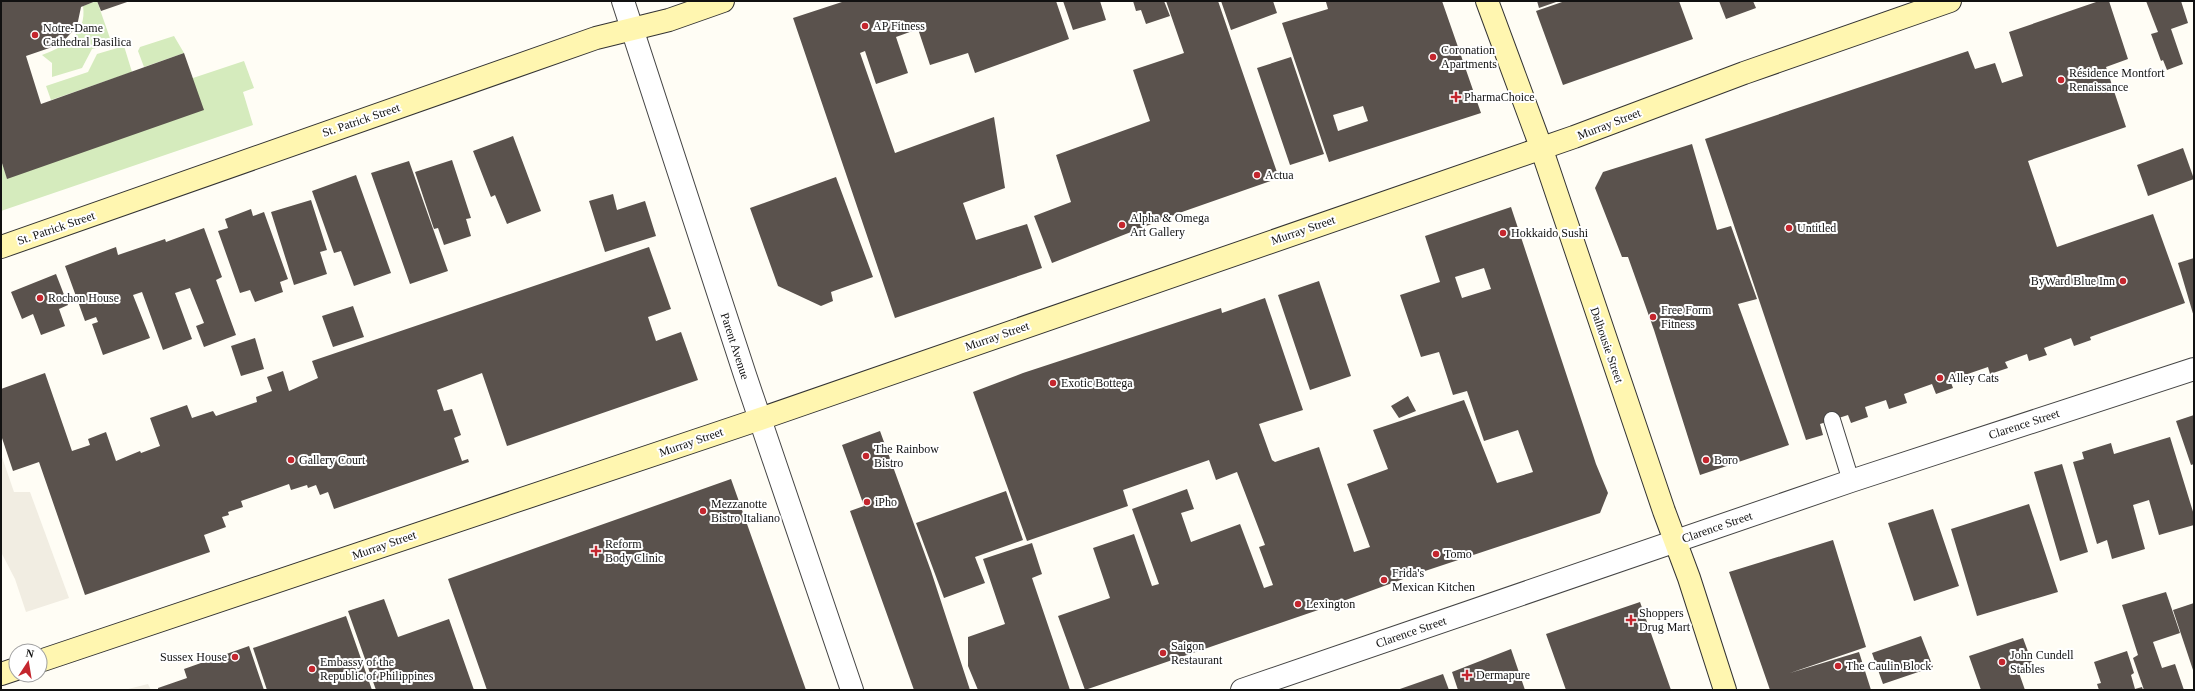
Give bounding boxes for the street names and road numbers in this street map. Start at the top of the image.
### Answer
street label: St. Patrick Street [320,100,402,140]
street label: Murray Street [1575,105,1643,143]
street label: St. Patrick Street [15,208,97,248]
street label: Murray Street [1269,212,1338,248]
street label: Dalhousie Street [1587,305,1627,386]
street label: Parent Avenue [718,311,752,381]
street label: Murray Street [963,318,1032,354]
street label: Clarence Street [1987,406,2062,442]
street label: Murray Street [657,424,726,460]
street label: Clarence Street [1680,508,1755,546]
street label: Murray Street [350,527,419,563]
street label: Clarence Street [1374,613,1449,651]

